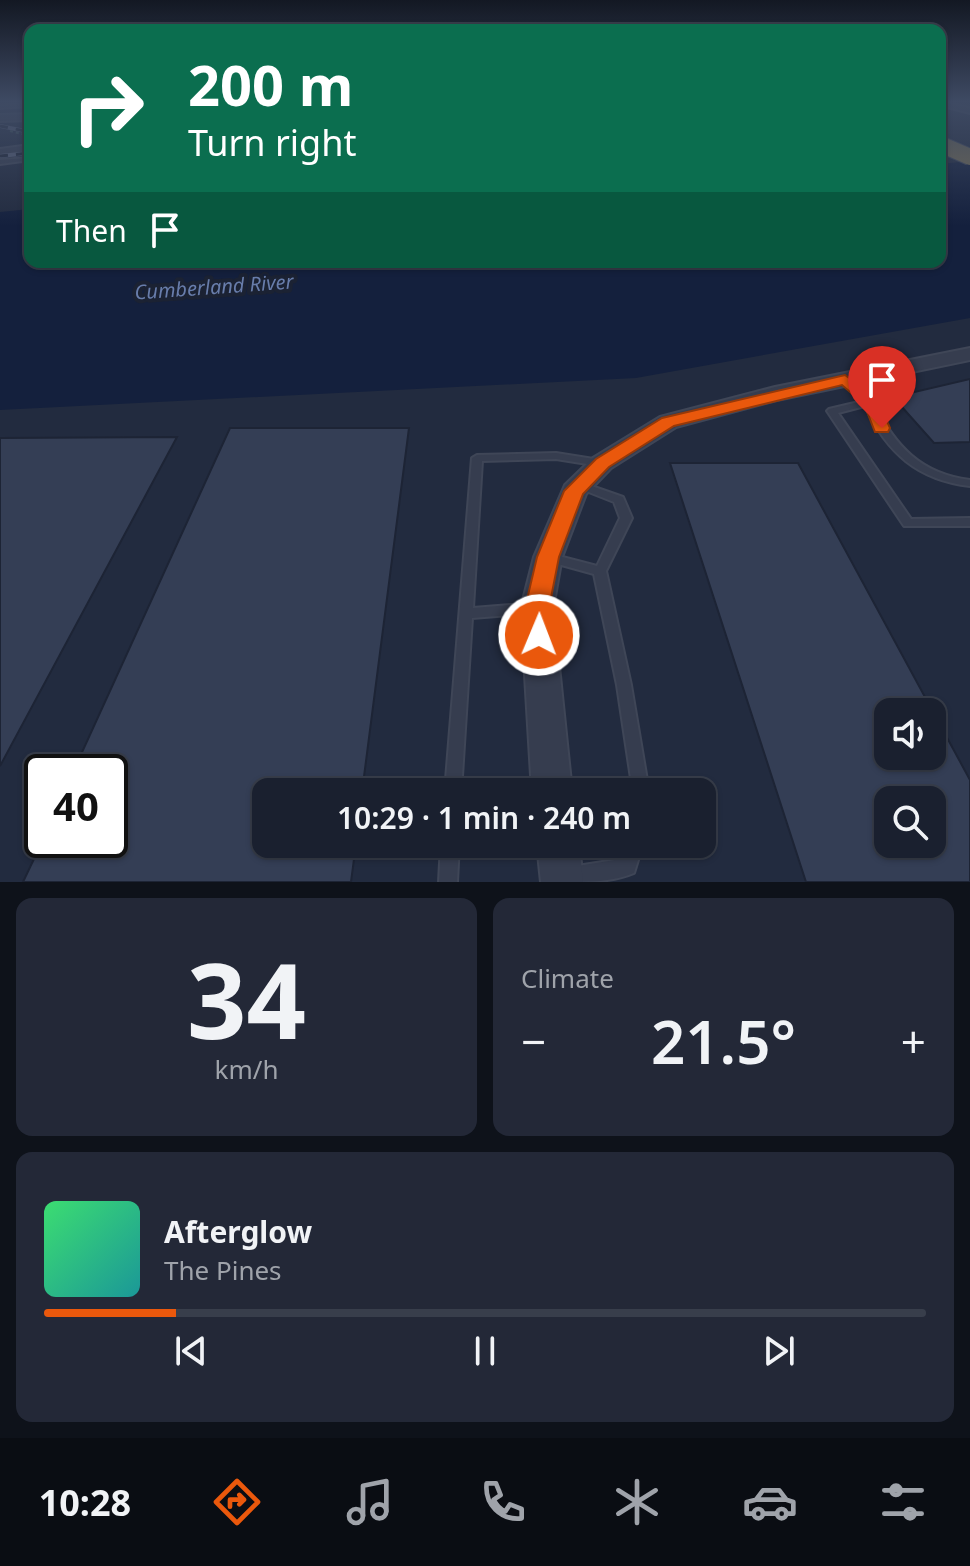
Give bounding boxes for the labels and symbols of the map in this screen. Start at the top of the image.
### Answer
water label: Cumberland River [134,267,295,306]
pin [848,346,916,428]
position arrow [497,593,581,677]
speed limit sign: 40 [24,754,128,858]

